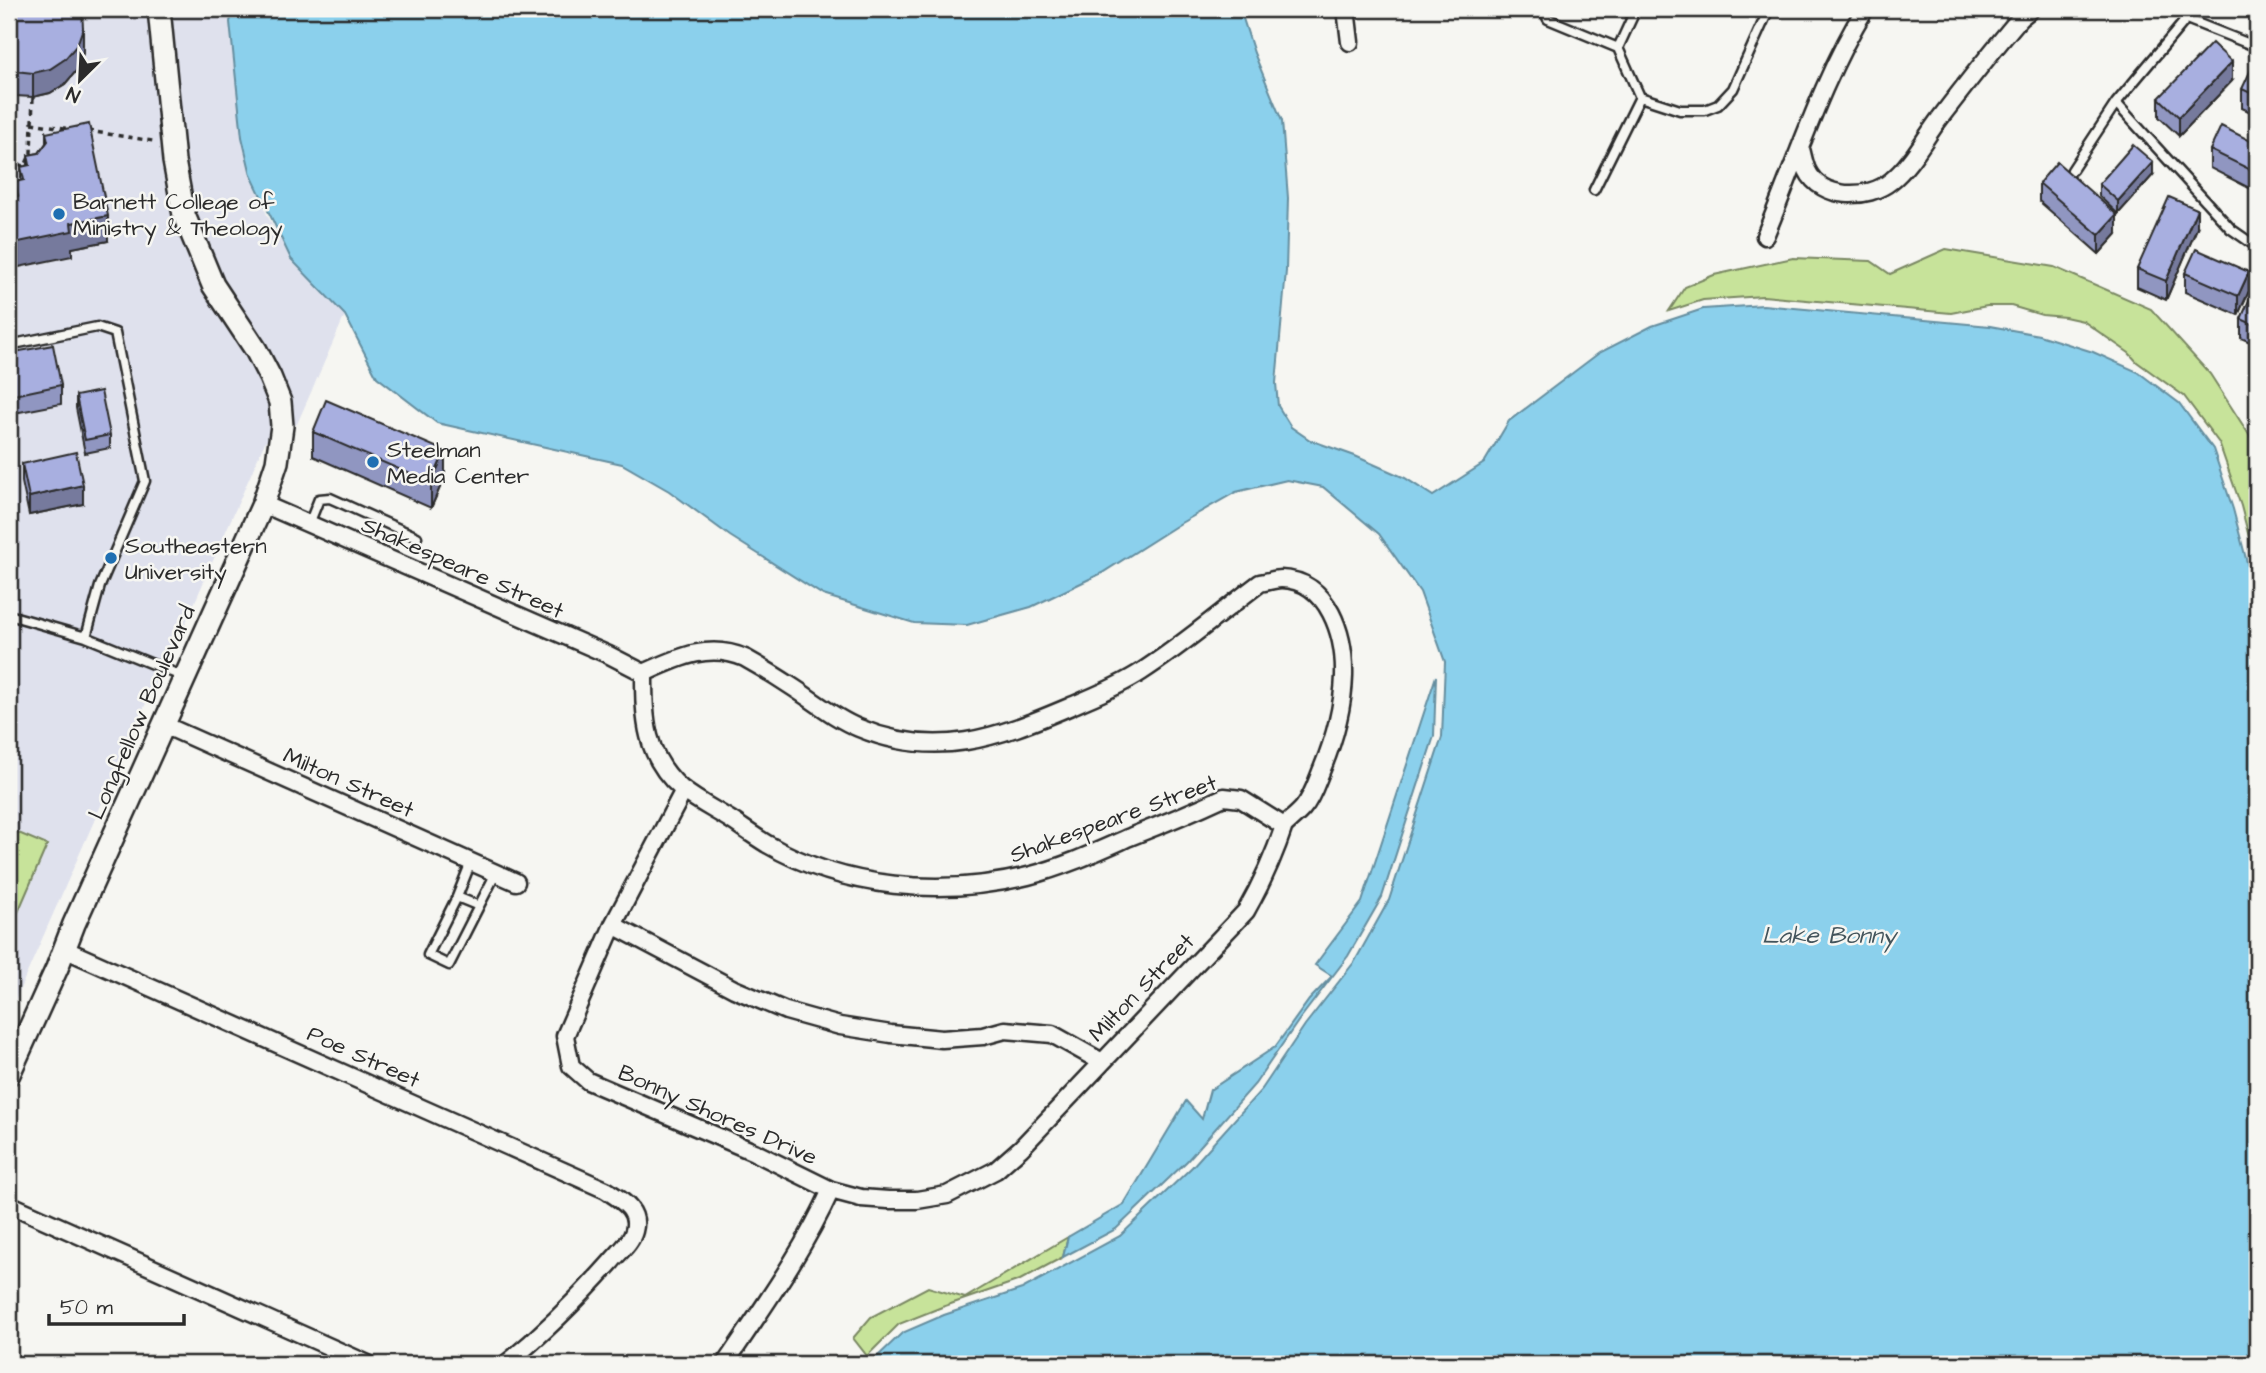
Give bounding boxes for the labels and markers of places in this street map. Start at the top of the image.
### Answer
place label: Barnett College of Ministry & Theology [73,186,283,245]
marker: Barnett College of Ministry & Theology [51,206,67,222]
place label: Steelman Media Center [387,434,530,492]
marker: Steelman Media Center [365,454,381,470]
place label: Southeastern University [125,530,267,589]
marker: Southeastern University [103,550,119,566]

